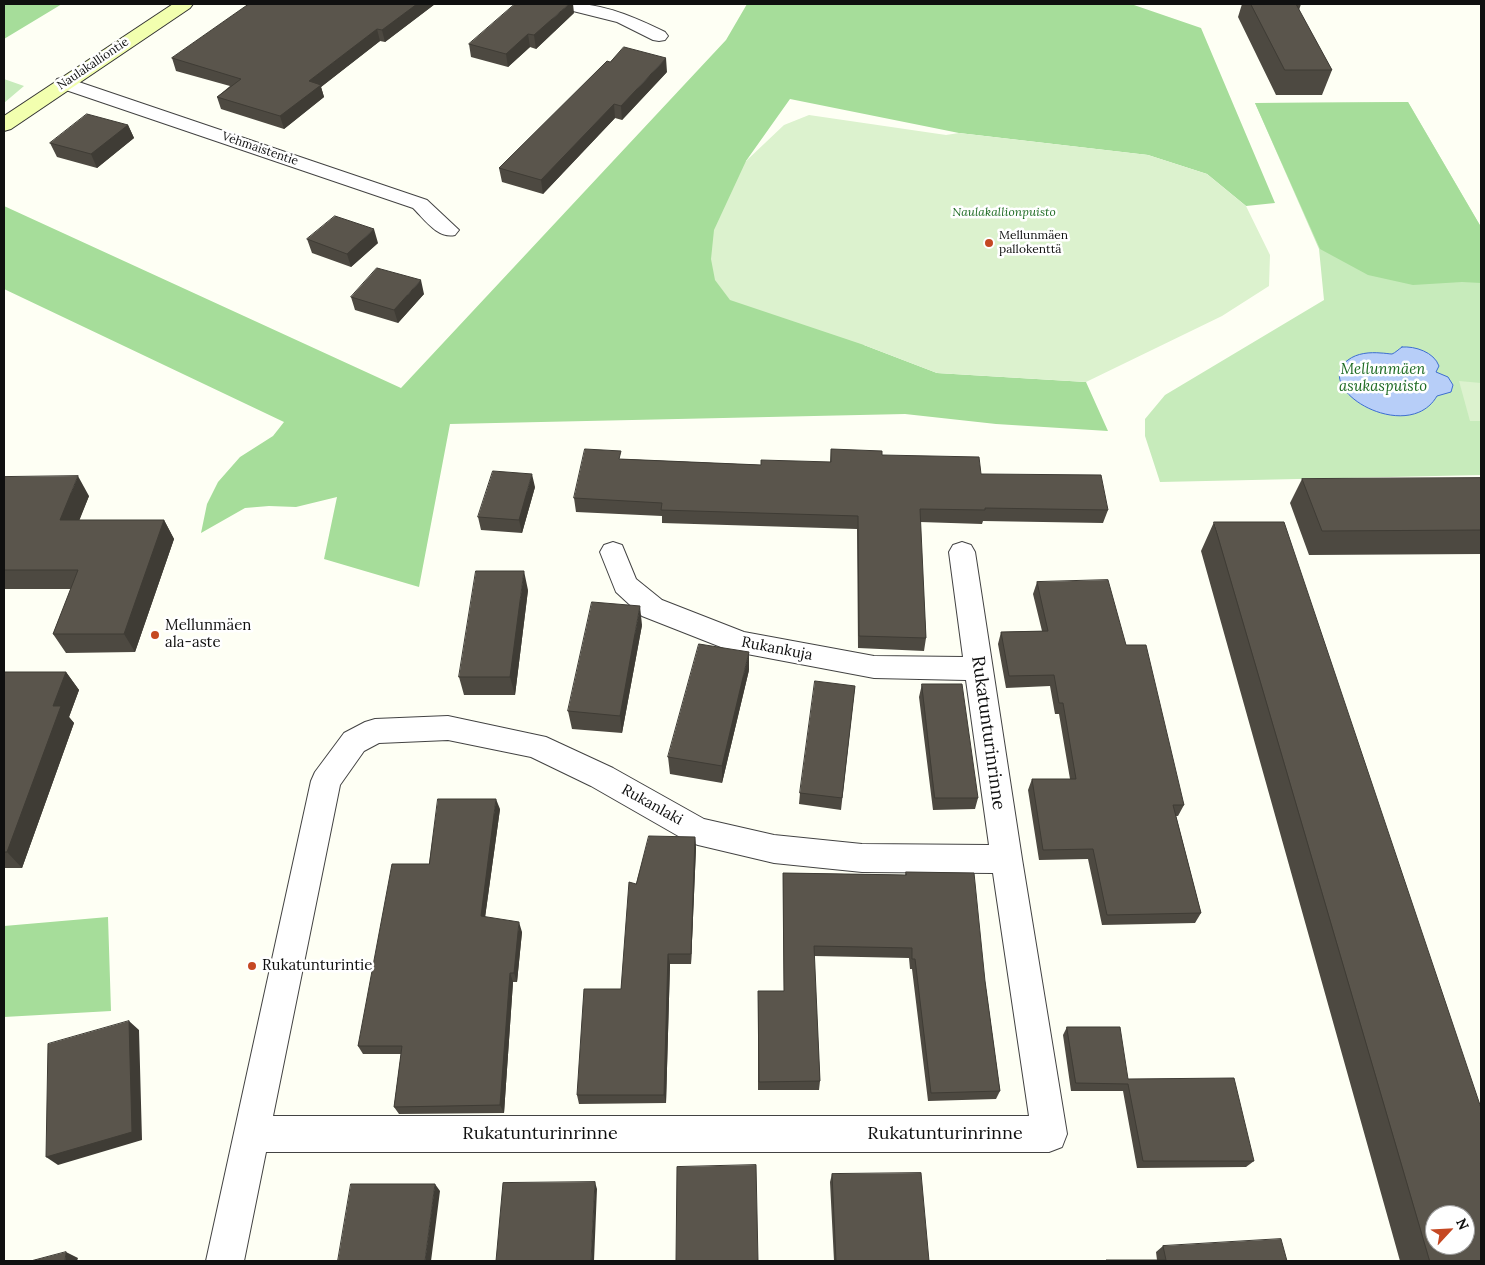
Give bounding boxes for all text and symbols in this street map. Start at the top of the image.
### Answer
street label: Naulakalliontie [55,35,131,93]
street label: Vehmaistentie [220,129,300,169]
park label: Naulakallionpuisto [952,206,1056,220]
place label: Mellunmäen pallokenttä [999,229,1068,257]
marker: Mellunmäen pallokenttä [983,237,995,249]
park label: Mellunmäen asukaspuisto [1339,361,1427,396]
place label: Mellunmäen ala-aste [165,617,251,652]
marker: Mellunmäen ala-aste [149,629,161,641]
street label: Rukankuja [740,633,814,665]
street label: Rukatunturinrinne [966,655,1010,811]
street label: Rukanlaki [618,781,686,829]
place label: Rukatunturintie [262,957,372,975]
marker: Rukatunturintie [246,960,258,972]
street label: Rukatunturinrinne [462,1123,618,1145]
street label: Rukatunturinrinne [867,1123,1023,1145]
north arrow [1425,1205,1475,1255]
text: N [1452,1215,1473,1233]

